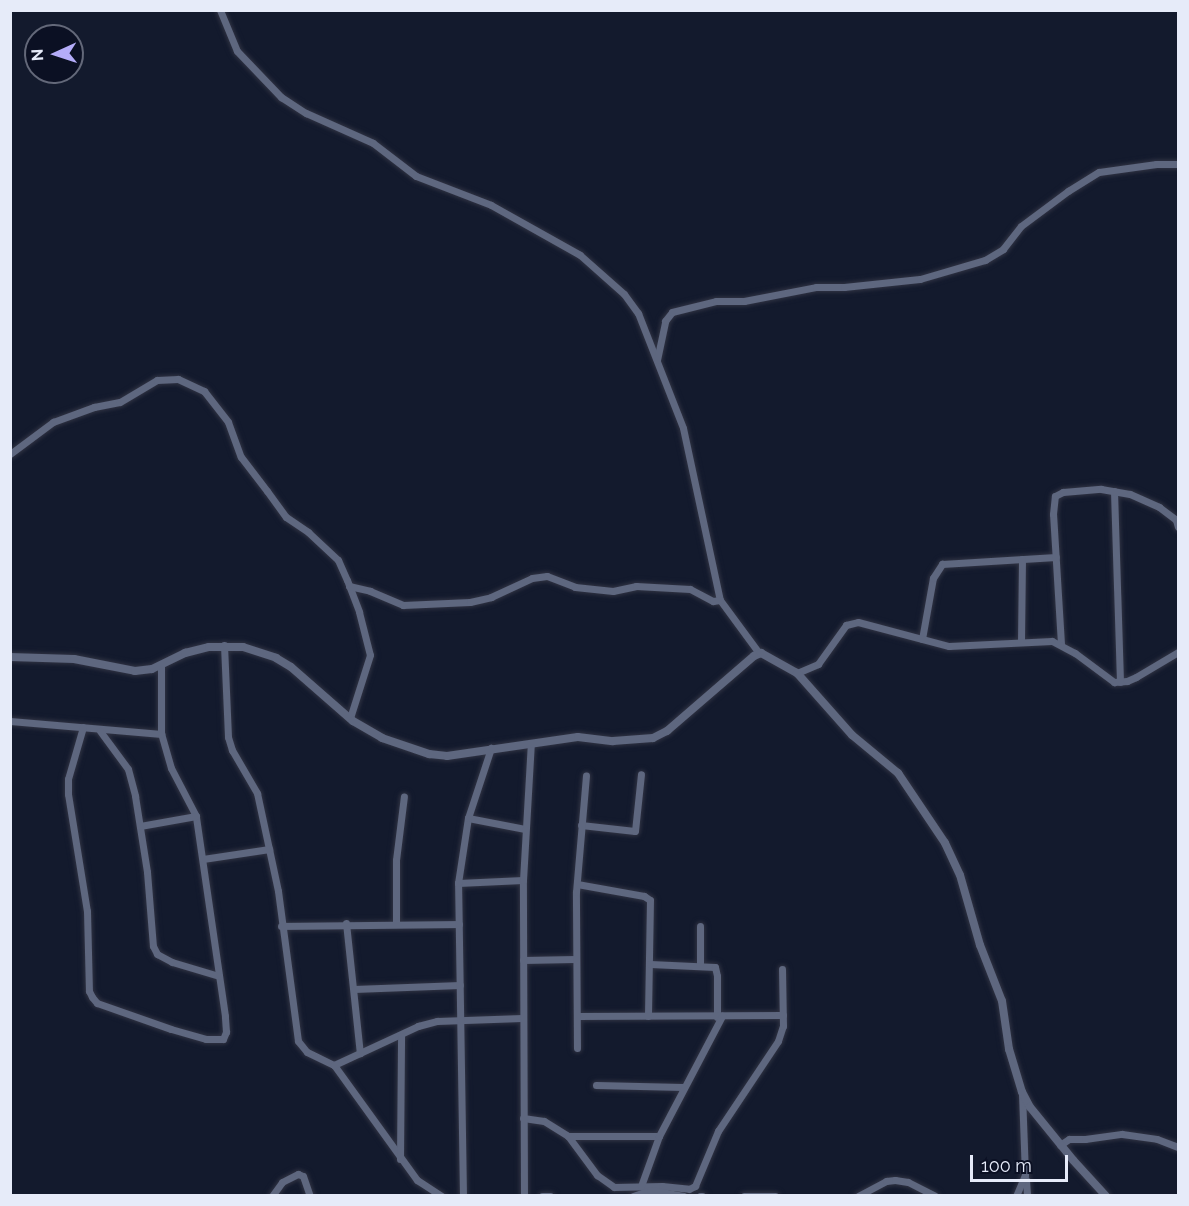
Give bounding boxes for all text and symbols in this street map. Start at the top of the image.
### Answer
north arrow [24,24,84,84]
text: N [28,48,47,61]
scale bar [973,1143,1070,1181]
text: 100 m [981,1155,1032,1176]

